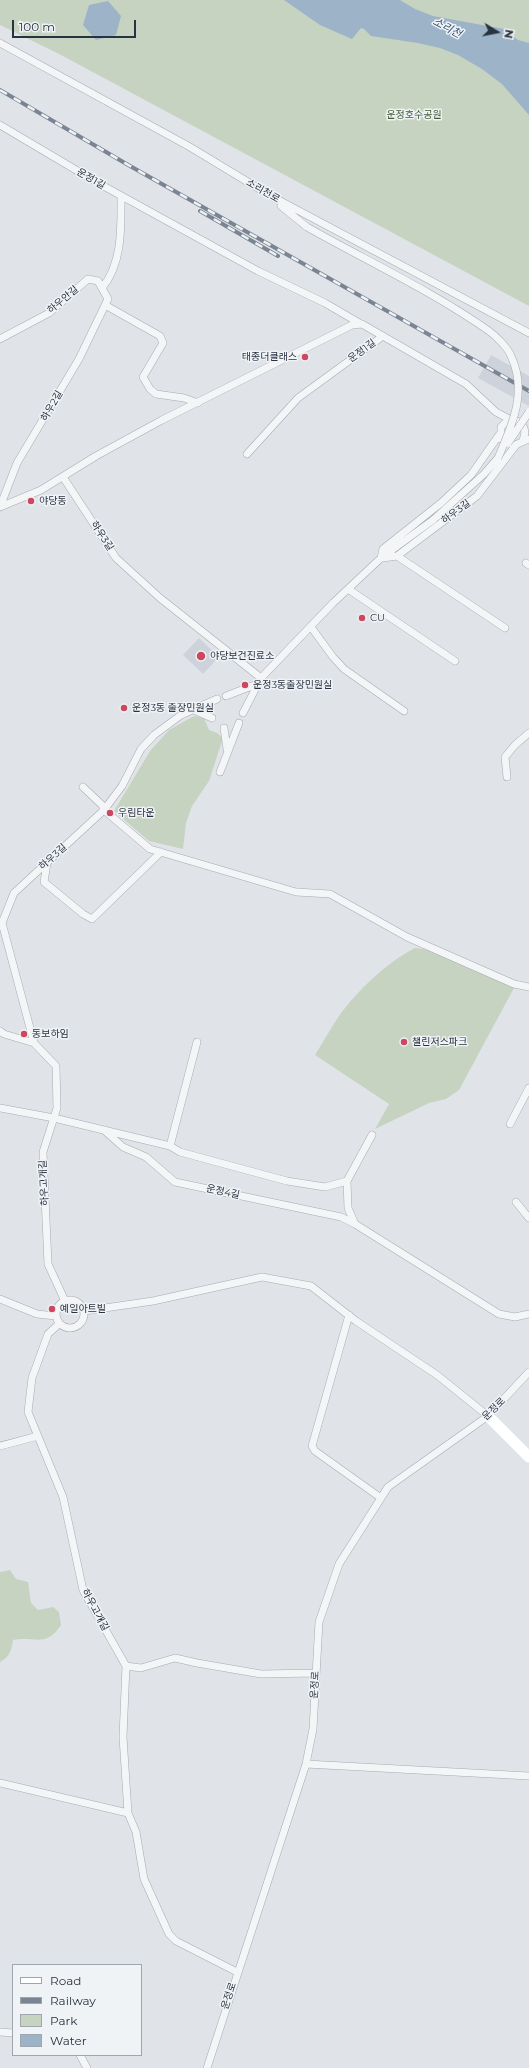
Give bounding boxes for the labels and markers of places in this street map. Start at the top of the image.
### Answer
place label: 태종더클래스 [242,351,297,363]
marker: 태종더클래스 [300,352,310,362]
place label: 야당동 [39,495,67,507]
marker: 야당동 [26,496,36,506]
place label: CU [370,612,385,624]
marker: CU [357,613,367,623]
marker: 야당보건진료소 [195,650,207,662]
place label: 야당보건진료소 [210,650,274,662]
place label: 운정3동출장민원실 [253,679,332,691]
marker: 운정3동출장민원실 [240,680,250,690]
place label: 운정3동 출장민원실 [132,702,214,714]
marker: 운정3동 출장민원실 [119,703,129,713]
place label: 우림타운 [118,807,155,819]
marker: 우림타운 [105,808,115,818]
place label: 동보하임 [32,1028,69,1040]
marker: 동보하임 [19,1029,29,1039]
place label: 챌린저스파크 [412,1036,467,1048]
marker: 챌린저스파크 [399,1037,409,1047]
place label: 예일아트빌 [60,1303,106,1315]
marker: 예일아트빌 [47,1304,57,1314]

